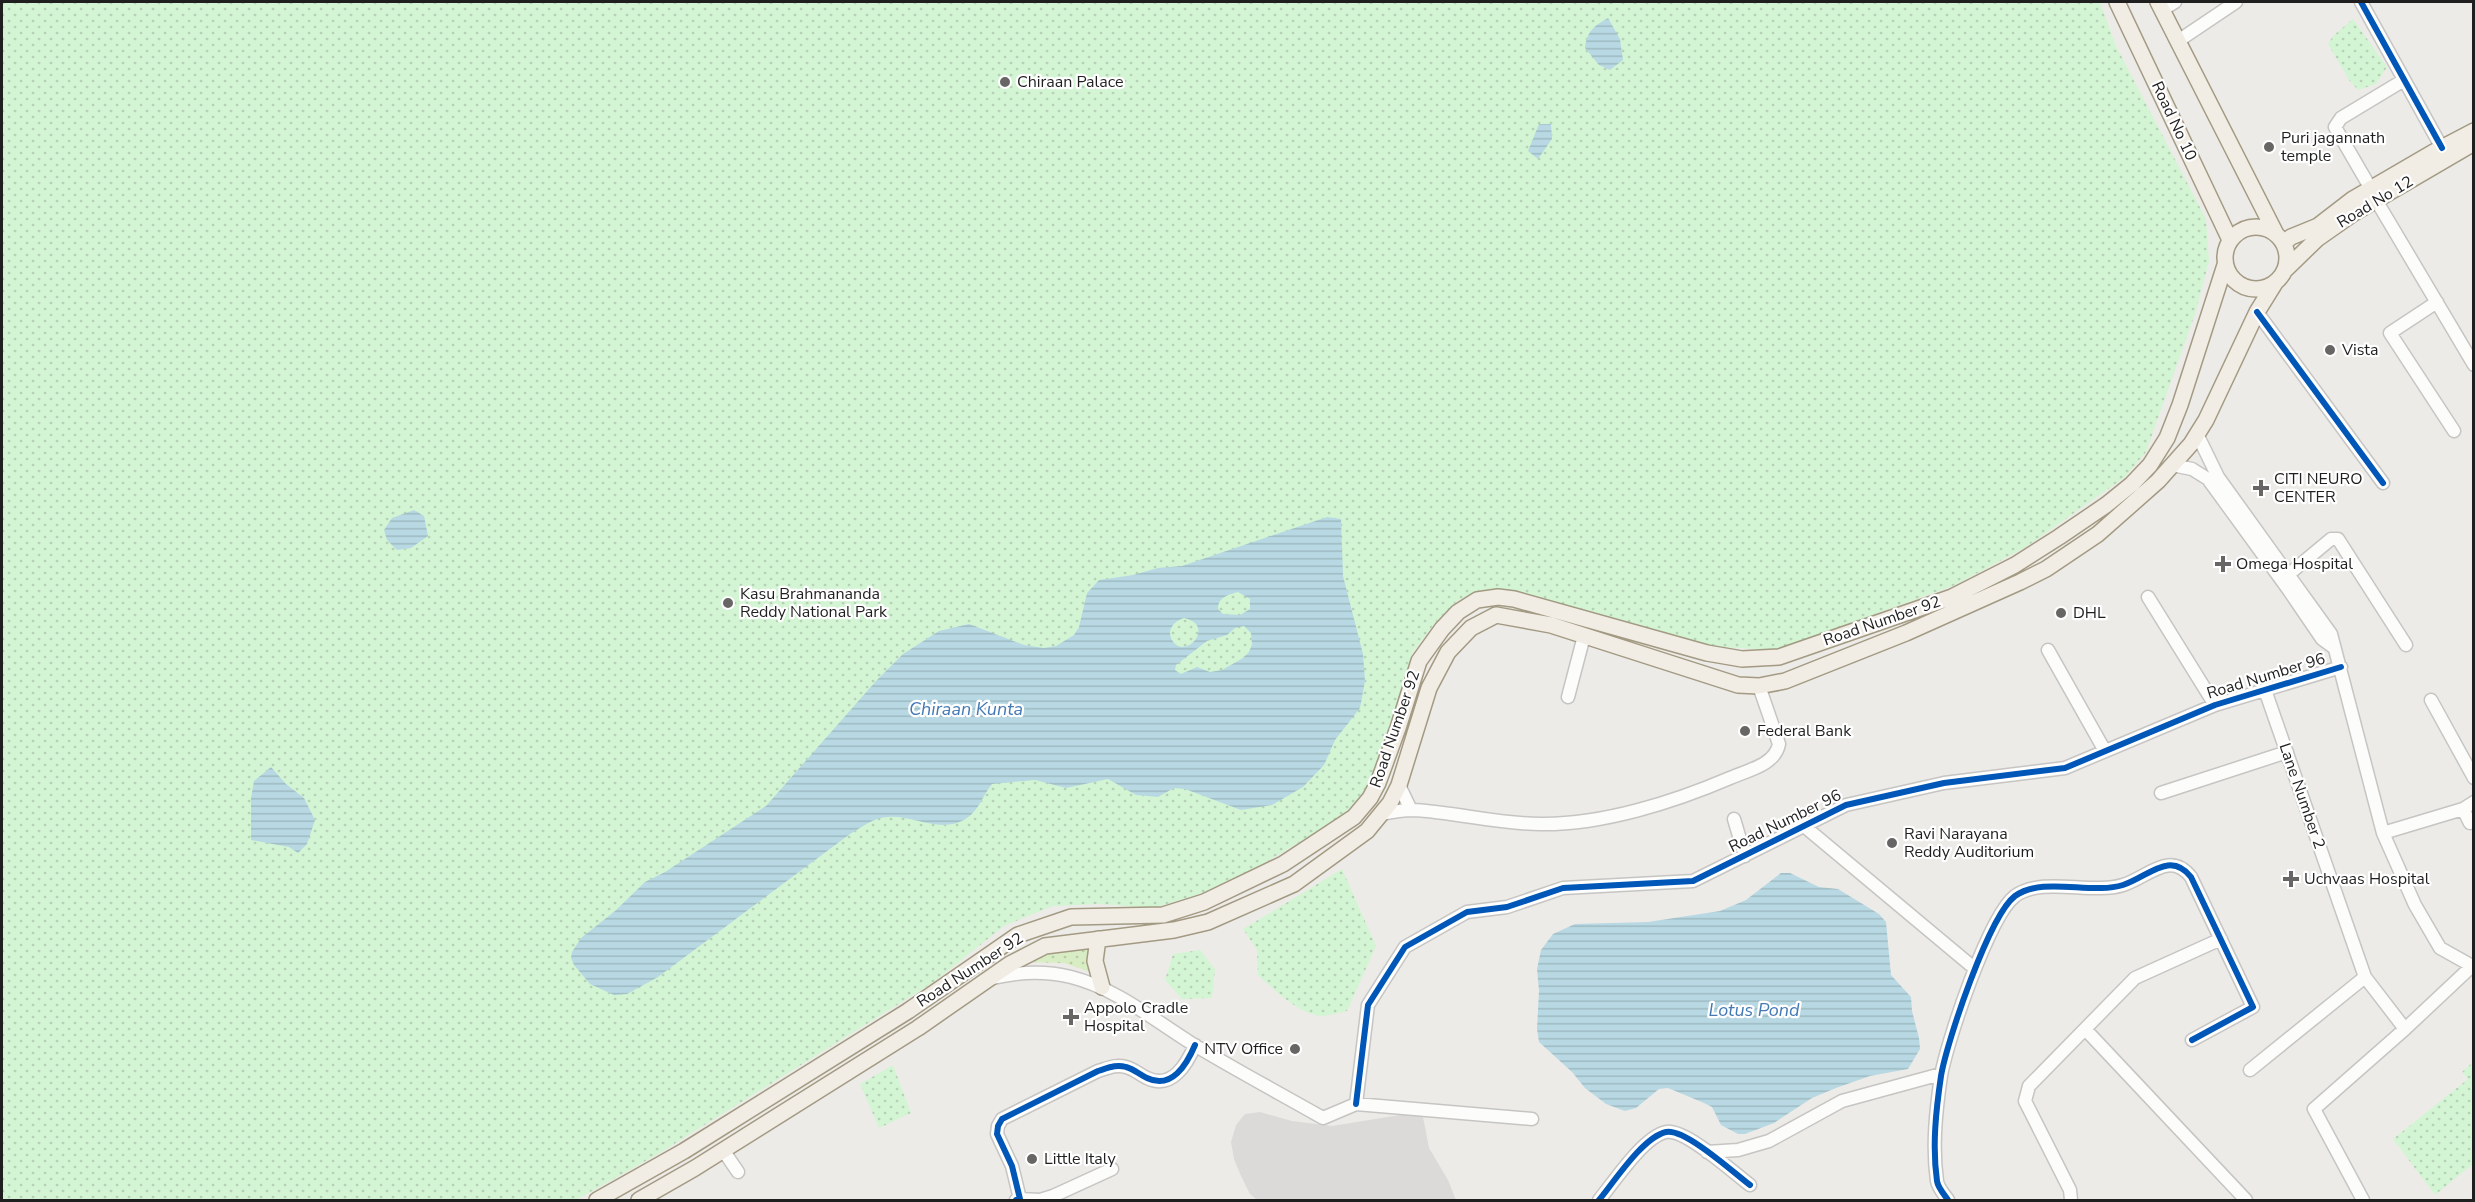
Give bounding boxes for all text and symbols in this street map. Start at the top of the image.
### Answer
place label: Chiraan Palace [1017,71,1124,93]
marker: Chiraan Palace [998,75,1012,89]
street label: Road No 10 [2146,78,2202,164]
place label: Puri jagannath temple [2281,127,2385,167]
marker: Puri jagannath temple [2262,140,2276,154]
street label: Road No 12 [2333,171,2417,233]
place label: Vista [2341,339,2378,361]
marker: Vista [2323,343,2337,357]
place label: CITI NEURO CENTER [2274,468,2362,508]
marker: CITI NEURO CENTER [2252,479,2270,497]
place label: Omega Hospital [2236,553,2353,575]
marker: Omega Hospital [2214,555,2232,573]
place label: Kasu Brahmananda Reddy National Park [740,583,888,623]
street label: Road Number 92 [1820,591,1944,651]
marker: Kasu Brahmananda Reddy National Park [721,596,735,610]
place label: DHL [2073,602,2106,624]
marker: DHL [2054,606,2068,620]
street label: Road Number 96 [2204,648,2328,704]
street label: Road Number 92 [1365,667,1425,791]
water label: Chiraan Kunta [909,697,1023,721]
place label: Federal Bank [1757,720,1852,742]
marker: Federal Bank [1738,724,1752,738]
street label: Lane Number 2 [2274,740,2330,852]
street label: Road Number 96 [1725,784,1845,858]
place label: Ravi Narayana Reddy Auditorium [1904,823,2034,863]
marker: Ravi Narayana Reddy Auditorium [1885,836,1899,850]
place label: Uchvaas Hospital [2304,868,2430,890]
marker: Uchvaas Hospital [2282,870,2300,888]
street label: Road Number 92 [913,927,1027,1013]
place label: Appolo Cradle Hospital [1084,997,1188,1037]
water label: Lotus Pond [1708,998,1800,1022]
marker: Appolo Cradle Hospital [1062,1008,1080,1026]
place label: NTV Office [1204,1038,1283,1060]
marker: NTV Office [1288,1042,1302,1056]
place label: Little Italy [1044,1148,1116,1170]
marker: Little Italy [1025,1152,1039,1166]

